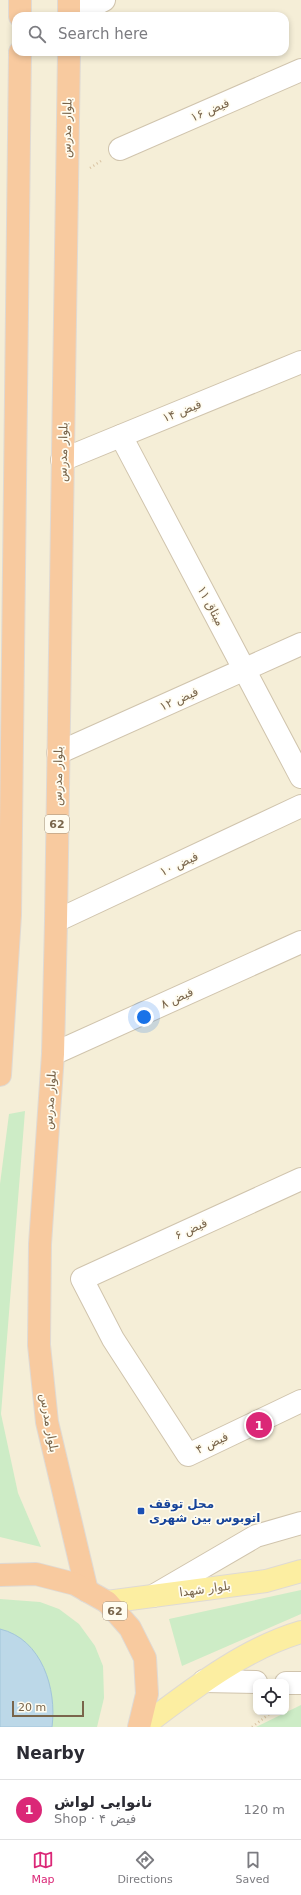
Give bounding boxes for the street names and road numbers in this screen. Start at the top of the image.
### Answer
street label: فیض ۱۶ [189,96,232,125]
street label: بلوار مدرس [59,98,76,158]
street label: فیض ۱۴ [160,397,204,426]
street label: بلوار مدرس [55,422,72,482]
street label: میثاق ۱۱ [195,584,227,628]
street label: فیض ۱۲ [158,684,201,715]
street label: بلوار مدرس [50,746,67,806]
road number: 62 [45,815,69,833]
street label: فیض ۱۰ [158,849,201,880]
street label: فیض ۸ [158,985,196,1012]
street label: بلوار مدرس [41,1070,60,1130]
street label: فیض ۶ [172,1216,210,1243]
street label: بلوار مدرس [36,1392,61,1454]
street label: فیض ۴ [193,1429,231,1458]
street label: بلوار شهدا [178,1578,232,1601]
road number: 62 [103,1602,127,1620]

